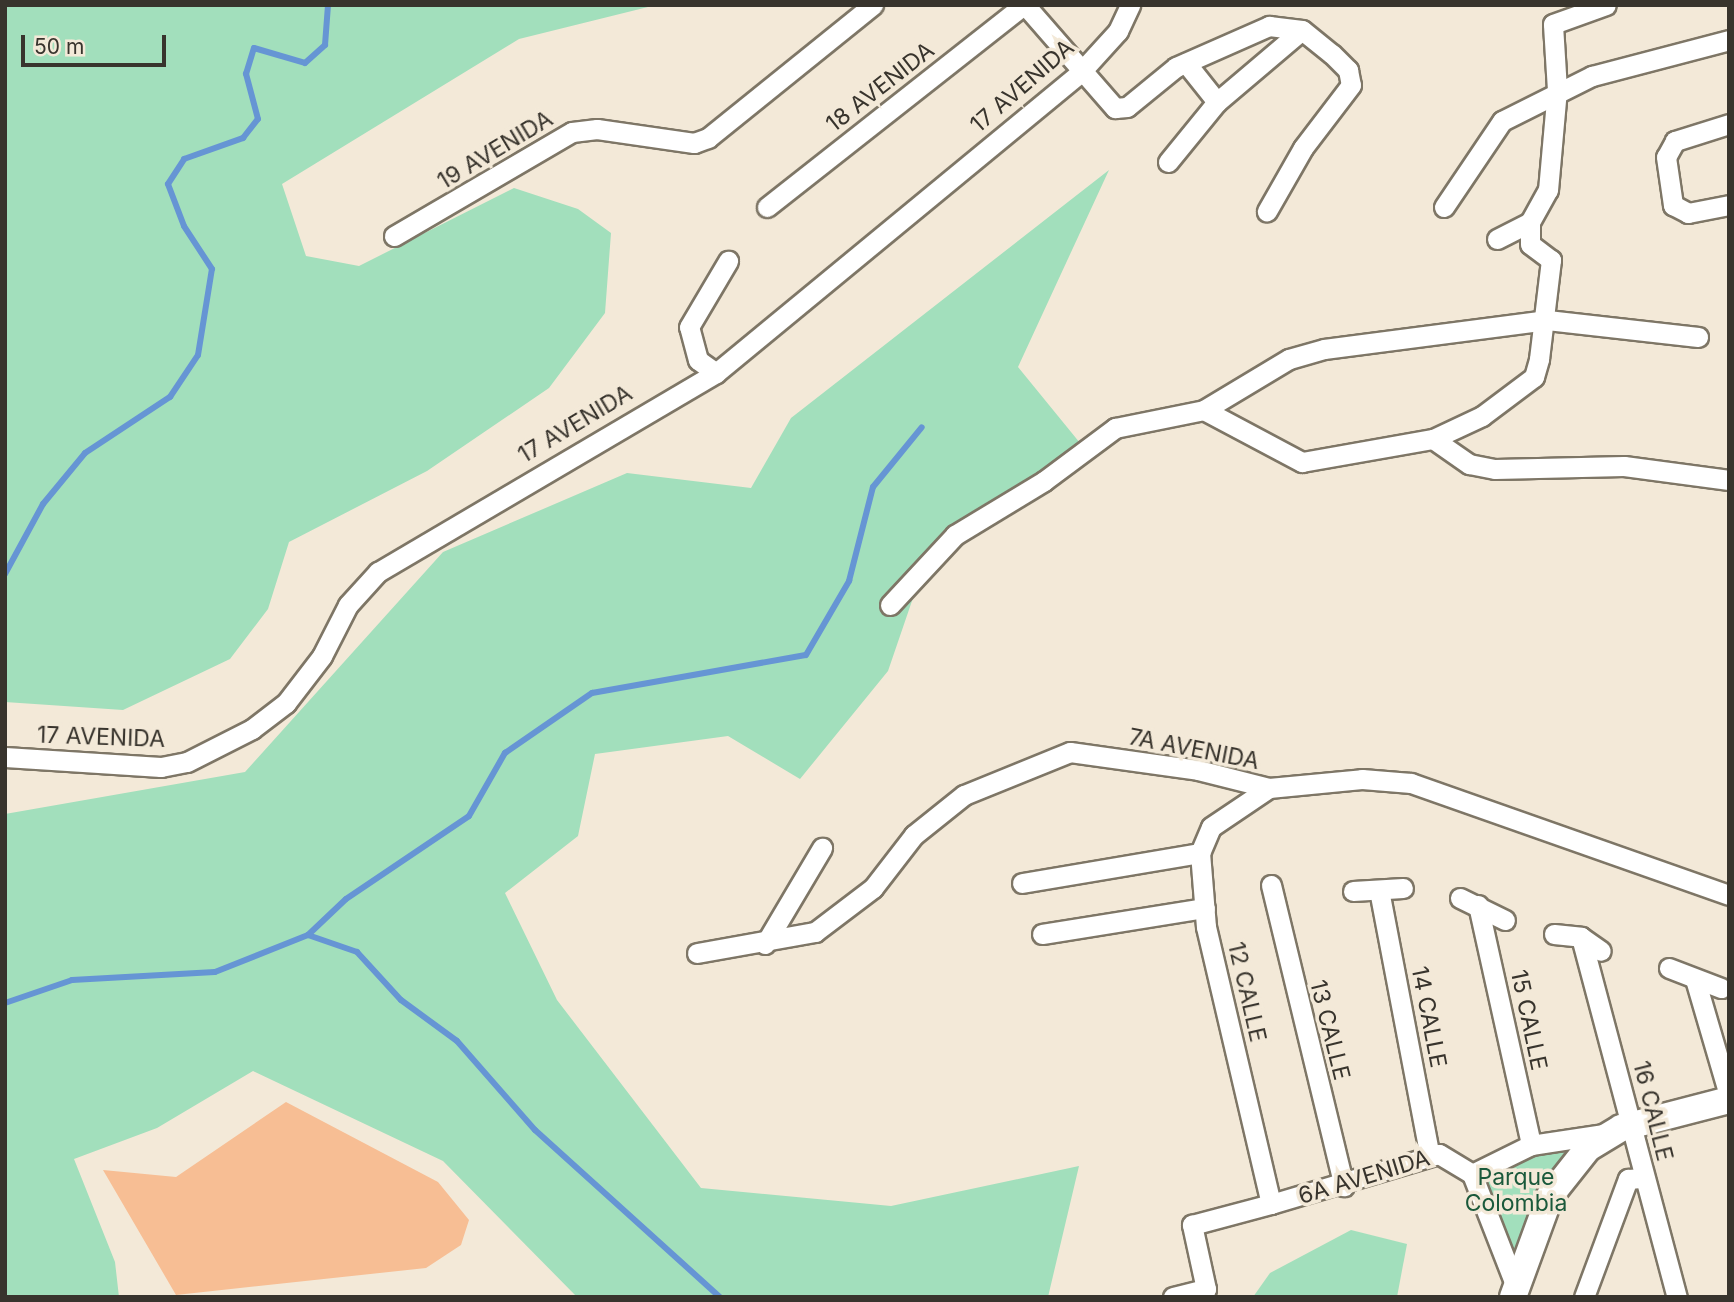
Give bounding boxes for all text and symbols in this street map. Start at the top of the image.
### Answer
scale bar [24,21,170,65]
text: 50 m [34,34,84,59]
street label: 17 AVENIDA [965,34,1079,138]
street label: 18 AVENIDA [821,36,939,138]
street label: 19 AVENIDA [432,105,558,195]
street label: 17 AVENIDA [513,379,637,469]
street label: 17 AVENIDA [37,721,165,753]
street label: 7A AVENIDA [1127,723,1261,775]
street label: 12 CALLE [1222,939,1272,1045]
street label: 14 CALLE [1406,964,1452,1070]
street label: 15 CALLE [1505,967,1553,1073]
street label: 13 CALLE [1304,977,1356,1083]
street label: 16 CALLE [1627,1058,1679,1164]
street label: 6A AVENIDA [1295,1144,1433,1210]
park label: Parque Colombia [1465,1163,1567,1217]

